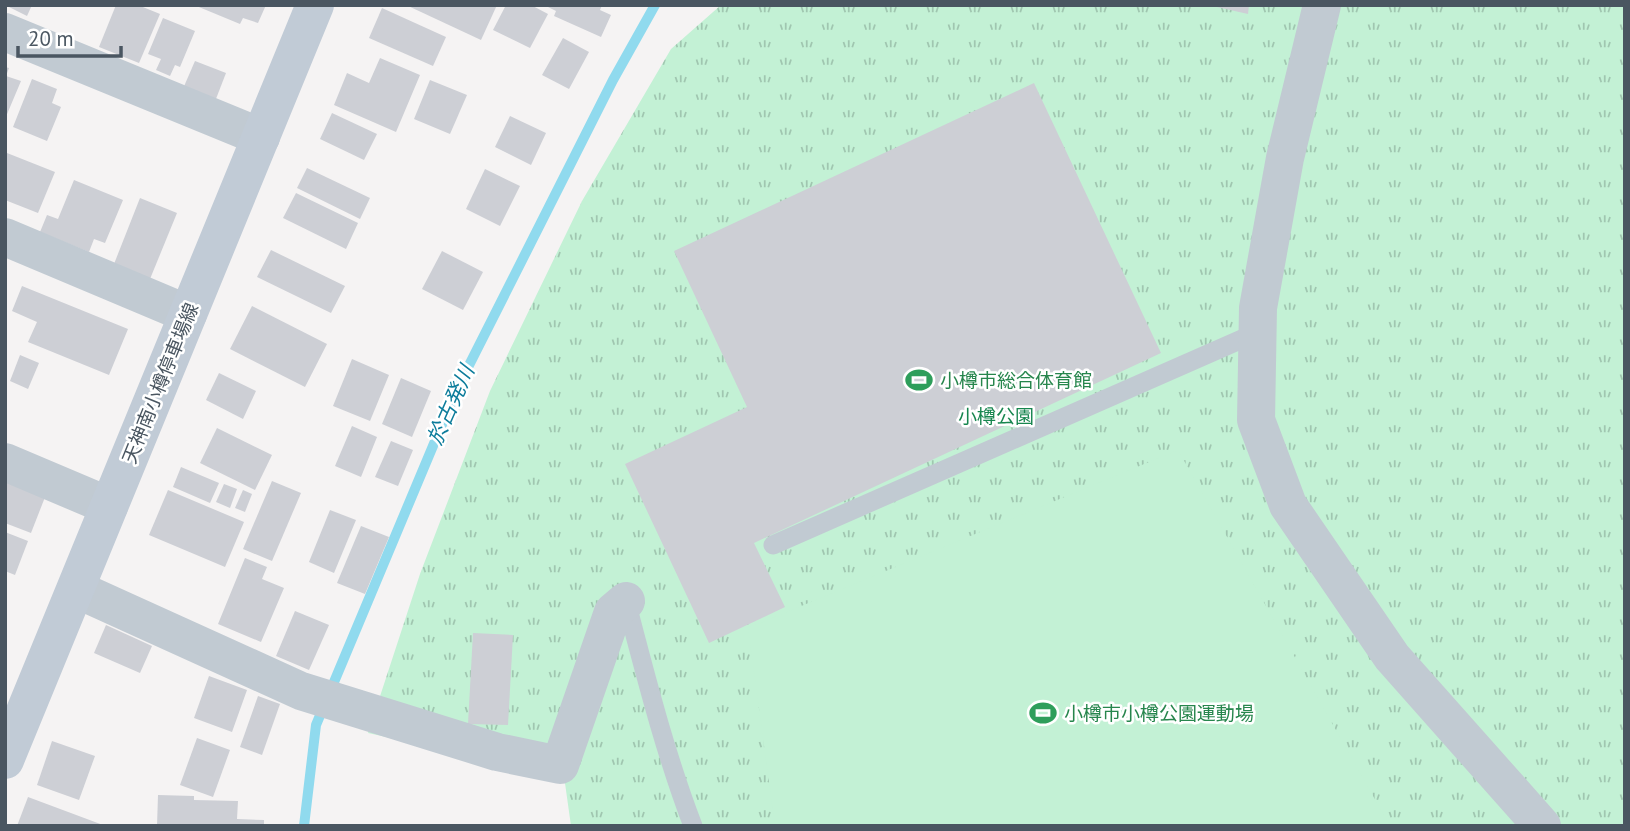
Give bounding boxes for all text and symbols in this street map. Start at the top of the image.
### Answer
scale bar [18,14,121,58]
text: 20 m [28,25,74,52]
street label: 天神南小樽停車場線 [117,299,203,467]
water label: 於古発川 [421,359,481,449]
sports icon: 小樽市総合体育館 [904,365,934,395]
place label: 小樽市総合体育館 [940,368,1092,392]
park label: 小樽公園 [958,404,1034,428]
sports icon: 小樽市小樽公園運動場 [1028,698,1058,728]
place label: 小樽市小樽公園運動場 [1064,701,1254,725]

